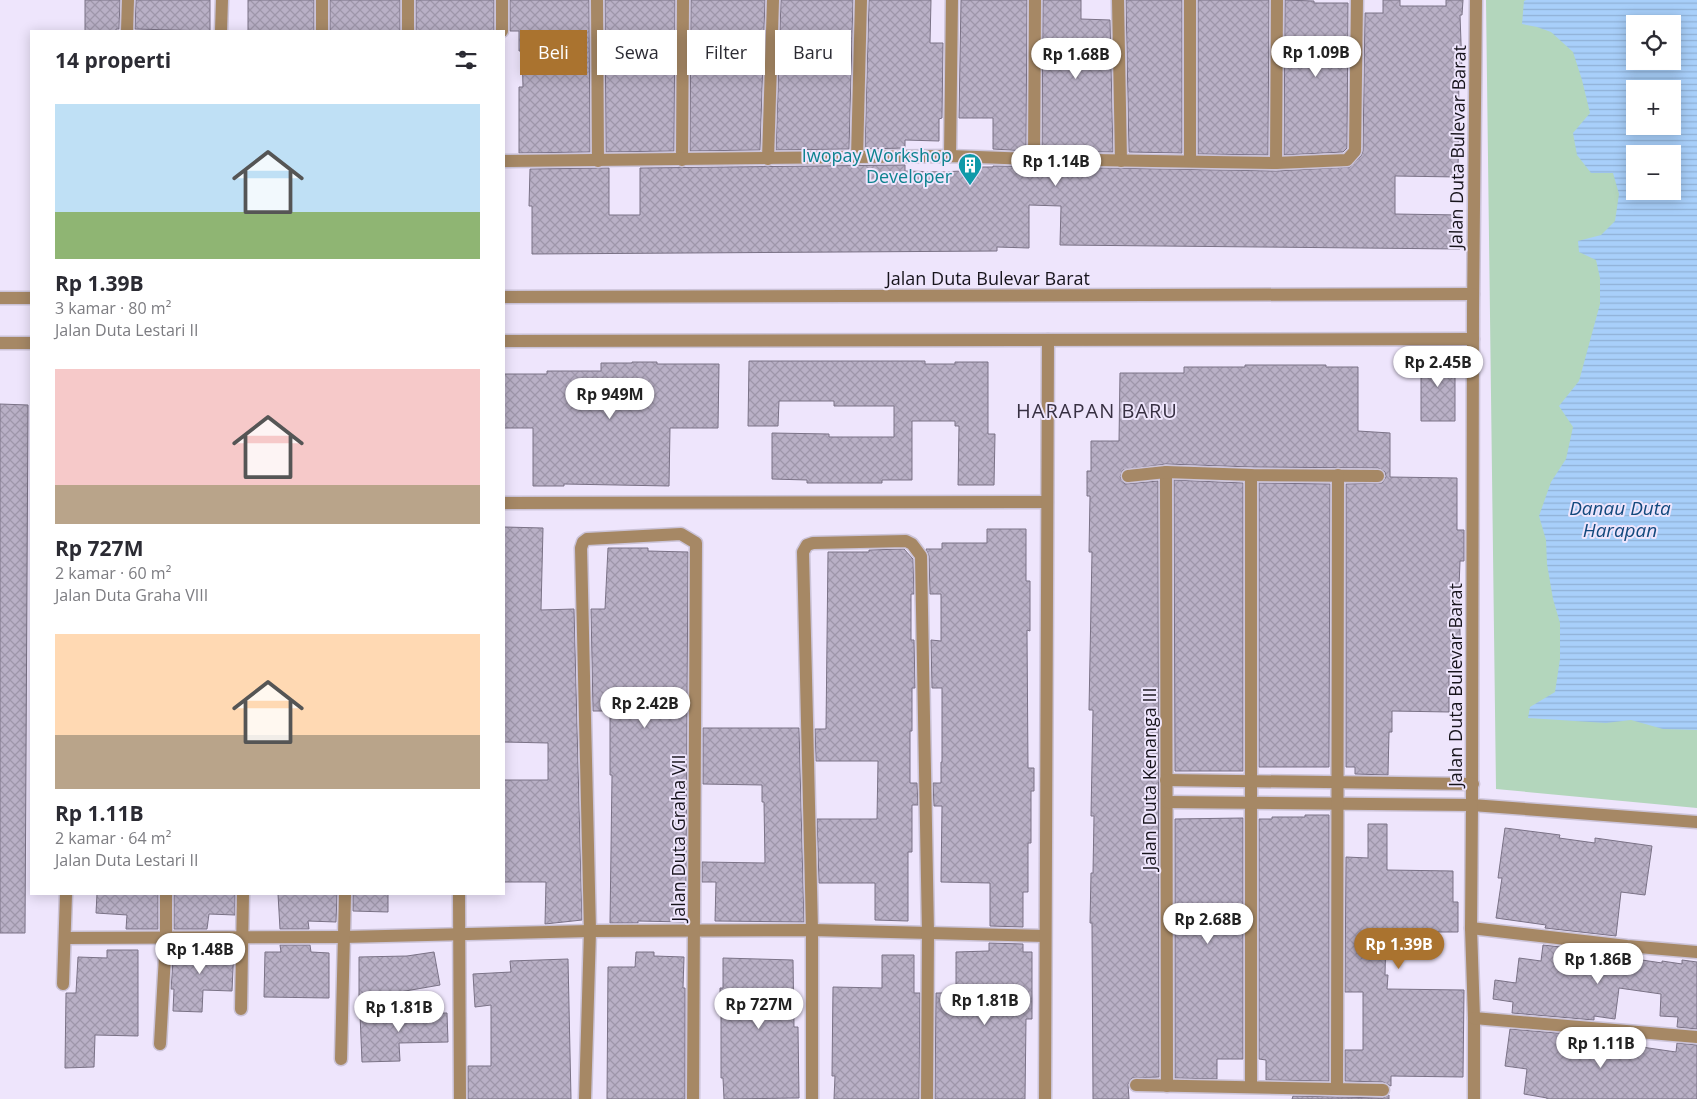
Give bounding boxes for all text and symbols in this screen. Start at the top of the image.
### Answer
map controls [1626,15,1681,200]
button: locate [1626,15,1681,70]
chip: Beli [520,30,587,75]
chip: Sewa [597,30,677,75]
chip: Filter [687,30,765,75]
chip: Baru [775,30,851,75]
pin: Rp 1.09B [1264,36,1368,78]
pin: Rp 1.68B [1024,38,1128,80]
text: Rp 1.09B [1282,41,1350,63]
text: Rp 1.68B [1042,43,1110,65]
street label: Jalan Duta Bulevar Barat [1443,45,1471,251]
text: 14 properti [55,46,171,74]
icon: filters [452,46,480,74]
button: + [1626,80,1681,135]
icon: home [223,137,313,227]
place label: Iwopay Workshop Developer [802,143,953,188]
pin: Rp 1.14B [1004,144,1108,187]
button: − [1626,145,1681,200]
text: Rp 1.14B [1022,150,1090,172]
building icon: Iwopay Workshop Developer [957,152,983,186]
street label: Jalan Duta Bulevar Barat [884,266,1090,290]
text: Rp 1.39B [55,269,144,297]
text: 3 kamar · 80 m² [55,297,171,319]
text: Jalan Duta Lestari II [55,319,198,341]
pin: Rp 2.45B [1386,346,1490,388]
text: Rp 2.45B [1404,351,1472,373]
pin: Rp 949M [564,378,656,420]
text: Rp 949M [576,383,644,405]
district label: HARAPAN BARU [1016,397,1178,424]
icon: home [223,402,313,492]
water label: Danau Duta Harapan [1569,495,1671,543]
text: Rp 727M [55,534,143,562]
text: 2 kamar · 60 m² [55,562,171,584]
street label: Jalan Duta Bulevar Barat [1443,583,1467,789]
text: Jalan Duta Graha VIII [55,584,208,606]
icon: home [223,667,313,757]
pin: Rp 2.42B [593,686,697,729]
street label: Jalan Duta Kenanga III [1137,687,1161,873]
text: Rp 2.42B [611,692,679,714]
street label: Jalan Duta Graha VII [666,754,690,924]
text: Rp 1.11B [55,799,144,827]
text: 2 kamar · 64 m² [55,827,171,849]
text: Jalan Duta Lestari II [55,849,198,871]
pin: Rp 2.68B [1156,902,1260,945]
text: Rp 2.68B [1174,908,1242,930]
pin: Rp 1.39B [1347,928,1451,970]
pin: Rp 1.48B [148,932,252,975]
text: Rp 1.39B [1365,933,1433,955]
text: Rp 1.48B [166,938,234,960]
pin: Rp 1.86B [1546,942,1650,985]
text: Rp 1.86B [1564,948,1632,970]
pin: Rp 1.81B [933,984,1037,1026]
pin: Rp 727M [713,988,805,1030]
text: Rp 1.81B [951,989,1019,1011]
pin: Rp 1.81B [347,990,451,1033]
text: Rp 727M [725,993,793,1015]
text: Rp 1.81B [365,996,433,1018]
pin: Rp 1.11B [1549,1026,1653,1069]
text: Rp 1.11B [1567,1032,1635,1054]

